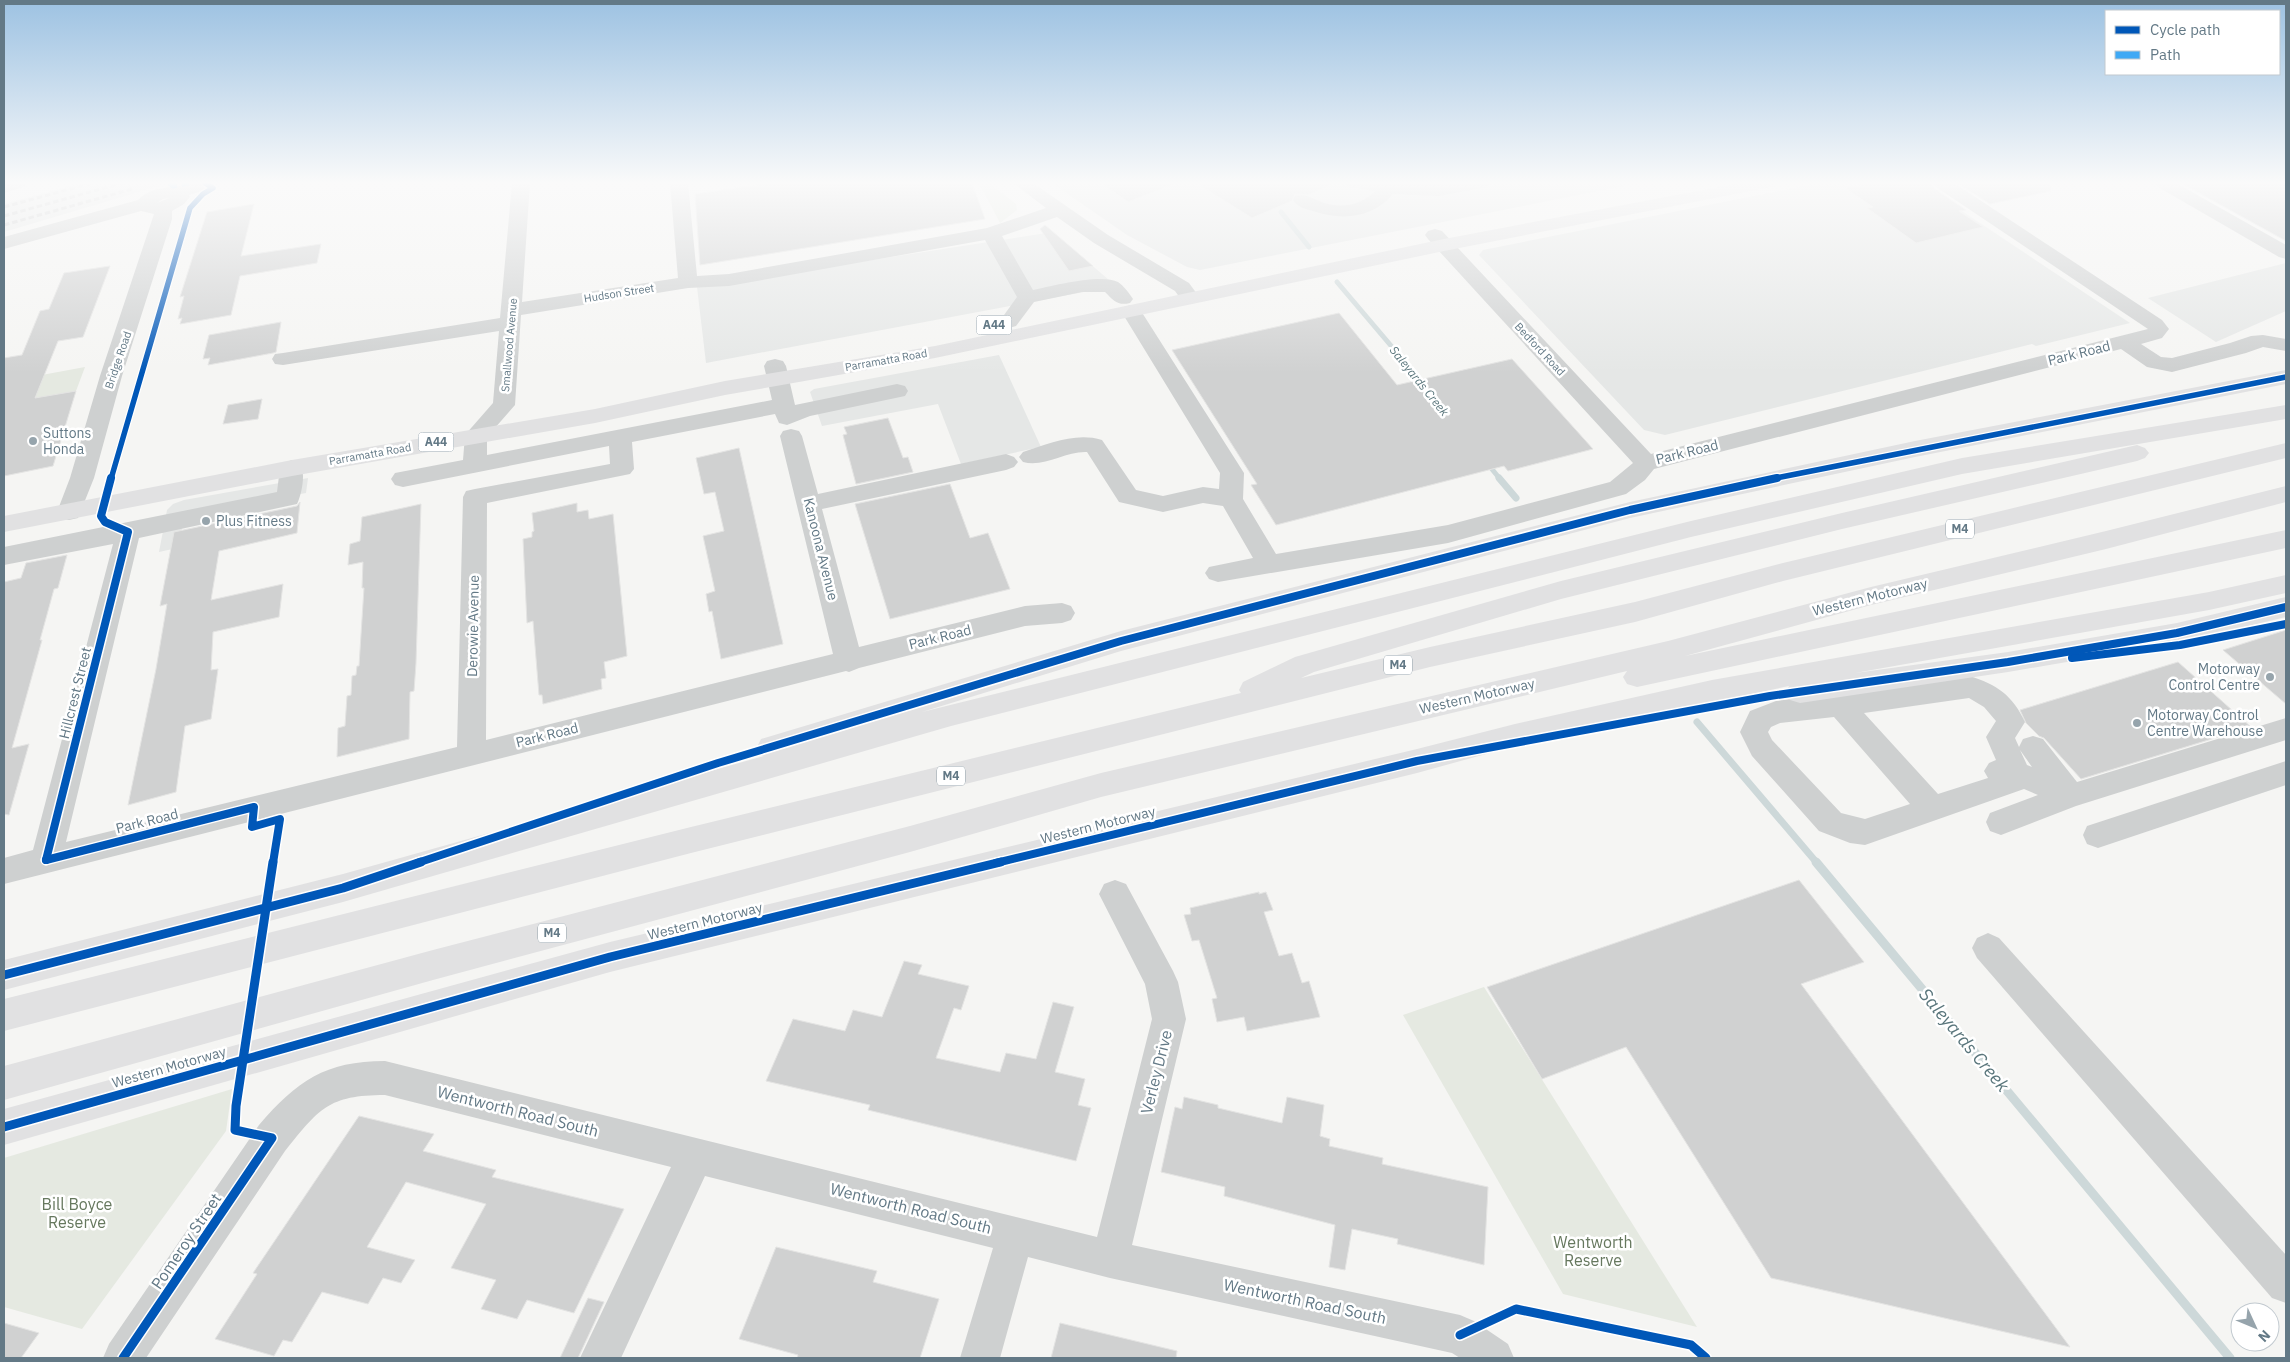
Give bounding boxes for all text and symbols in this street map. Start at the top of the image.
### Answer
legend [2105,10,2280,75]
text: Cycle path [2150,20,2221,39]
text: Path [2150,45,2181,64]
street label: Hudson Street [583,281,655,305]
street label: Smallwood Avenue [498,297,520,393]
road number: A44 [976,316,1012,334]
street label: Bedford Road [1512,320,1568,378]
street label: Bridge Road [102,329,134,391]
street label: Park Road [2046,337,2112,369]
water label: Saleyards Creek [1387,343,1453,419]
street label: Parramatta Road [844,346,928,374]
place label: Suttons Honda [43,424,92,458]
road number: A44 [418,432,454,452]
marker: Suttons Honda [27,435,39,447]
street label: Park Road [1654,436,1720,468]
street label: Parramatta Road [328,440,412,468]
street label: Kanoona Avenue [800,496,843,603]
place label: Plus Fitness [216,512,292,530]
marker: Plus Fitness [200,515,212,527]
road number: M4 [1946,520,1974,538]
street label: Western Motorway [1811,574,1929,620]
street label: Derowie Avenue [463,575,483,677]
street label: Park Road [907,621,973,653]
street label: Hillcrest Street [55,645,95,741]
road number: M4 [1384,656,1412,674]
place label: Motorway Control Centre [2169,660,2260,694]
marker: Motorway Control Centre [2264,671,2276,683]
street label: Western Motorway [1418,674,1536,718]
place label: Motorway Control Centre Warehouse [2147,706,2263,740]
marker: Motorway Control Centre Warehouse [2131,717,2143,729]
street label: Park Road [514,719,580,751]
road number: M4 [937,766,965,786]
street label: Western Motorway [1039,802,1157,848]
street label: Park Road [114,805,180,837]
street label: Western Motorway [646,898,764,944]
road number: M4 [538,924,566,942]
water label: Saleyards Creek [1914,983,2015,1097]
street label: Verley Drive [1136,1028,1176,1116]
street label: Western Motorway [110,1042,228,1092]
street label: Wentworth Road South [435,1081,601,1141]
street label: Wentworth Road South [828,1178,994,1238]
street label: Pomeroy Street [147,1189,225,1293]
park label: Bill Boyce Reserve [42,1194,113,1232]
park label: Wentworth Reserve [1553,1232,1633,1270]
street label: Wentworth Road South [1222,1274,1388,1328]
north arrow [2230,1302,2280,1352]
text: N [2254,1326,2274,1346]

